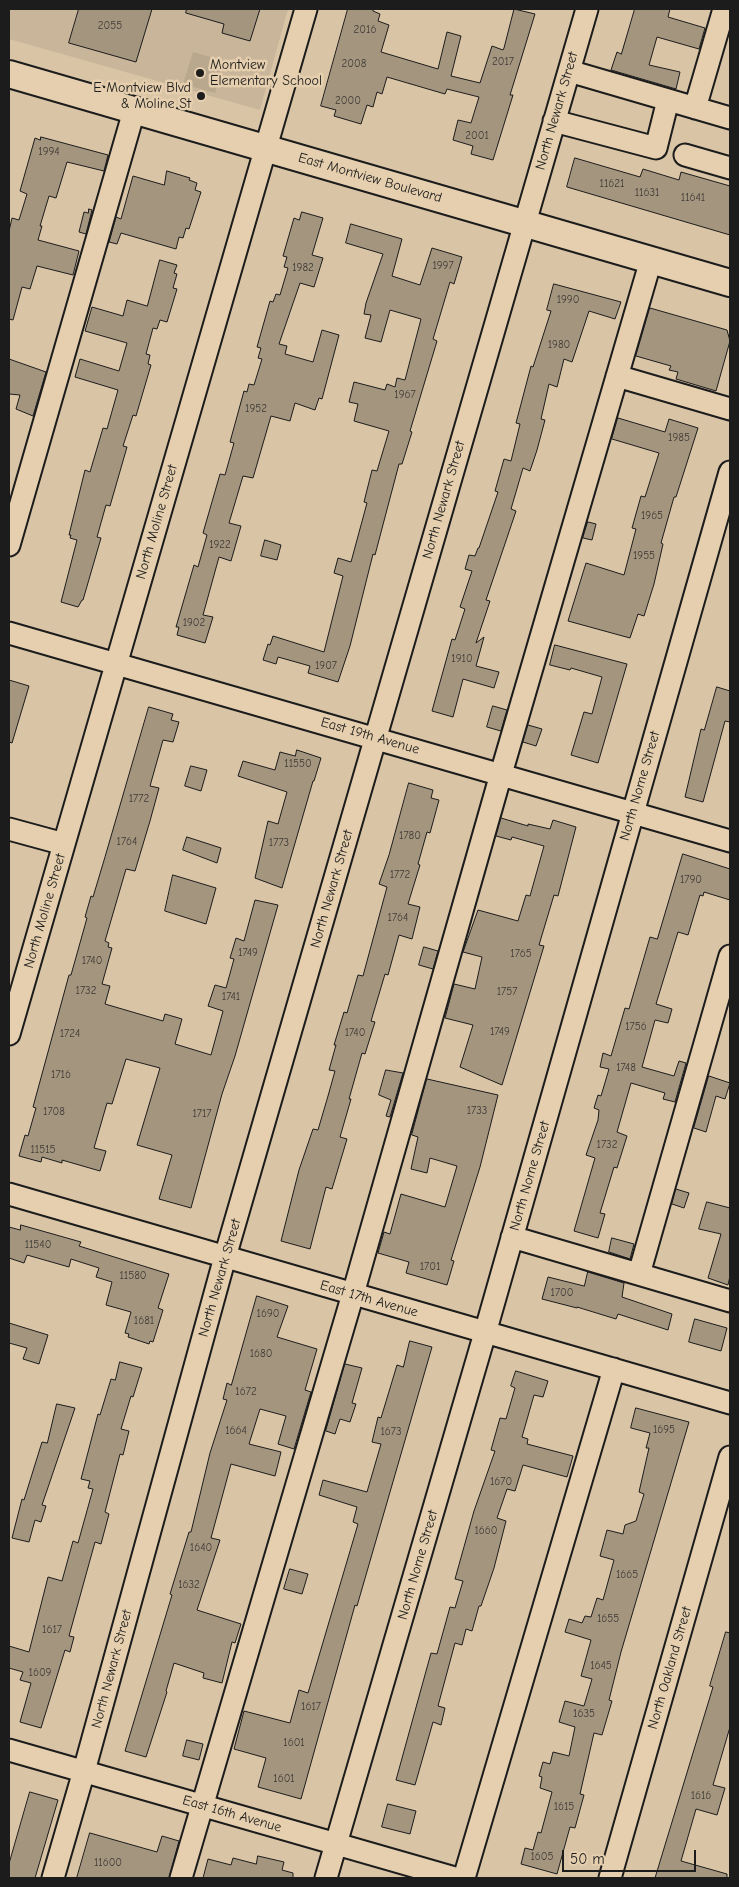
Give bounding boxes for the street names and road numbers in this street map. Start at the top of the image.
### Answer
street label: North Newark Street [532,50,582,172]
street label: East Montview Boulevard [296,149,444,207]
street label: North Newark Street [419,439,469,561]
street label: North Moline Street [133,463,181,581]
street label: East 19th Avenue [319,714,421,758]
street label: North Nome Street [616,729,664,843]
street label: North Newark Street [307,828,357,950]
street label: North Moline Street [21,852,69,970]
street label: North Nome Street [506,1119,554,1233]
street label: North Newark Street [195,1217,245,1339]
street label: East 17th Avenue [318,1277,420,1321]
street label: North Nome Street [394,1508,442,1622]
street label: North Oakland Street [644,1605,696,1731]
street label: North Newark Street [88,1608,136,1730]
street label: East 16th Avenue [181,1792,283,1836]

